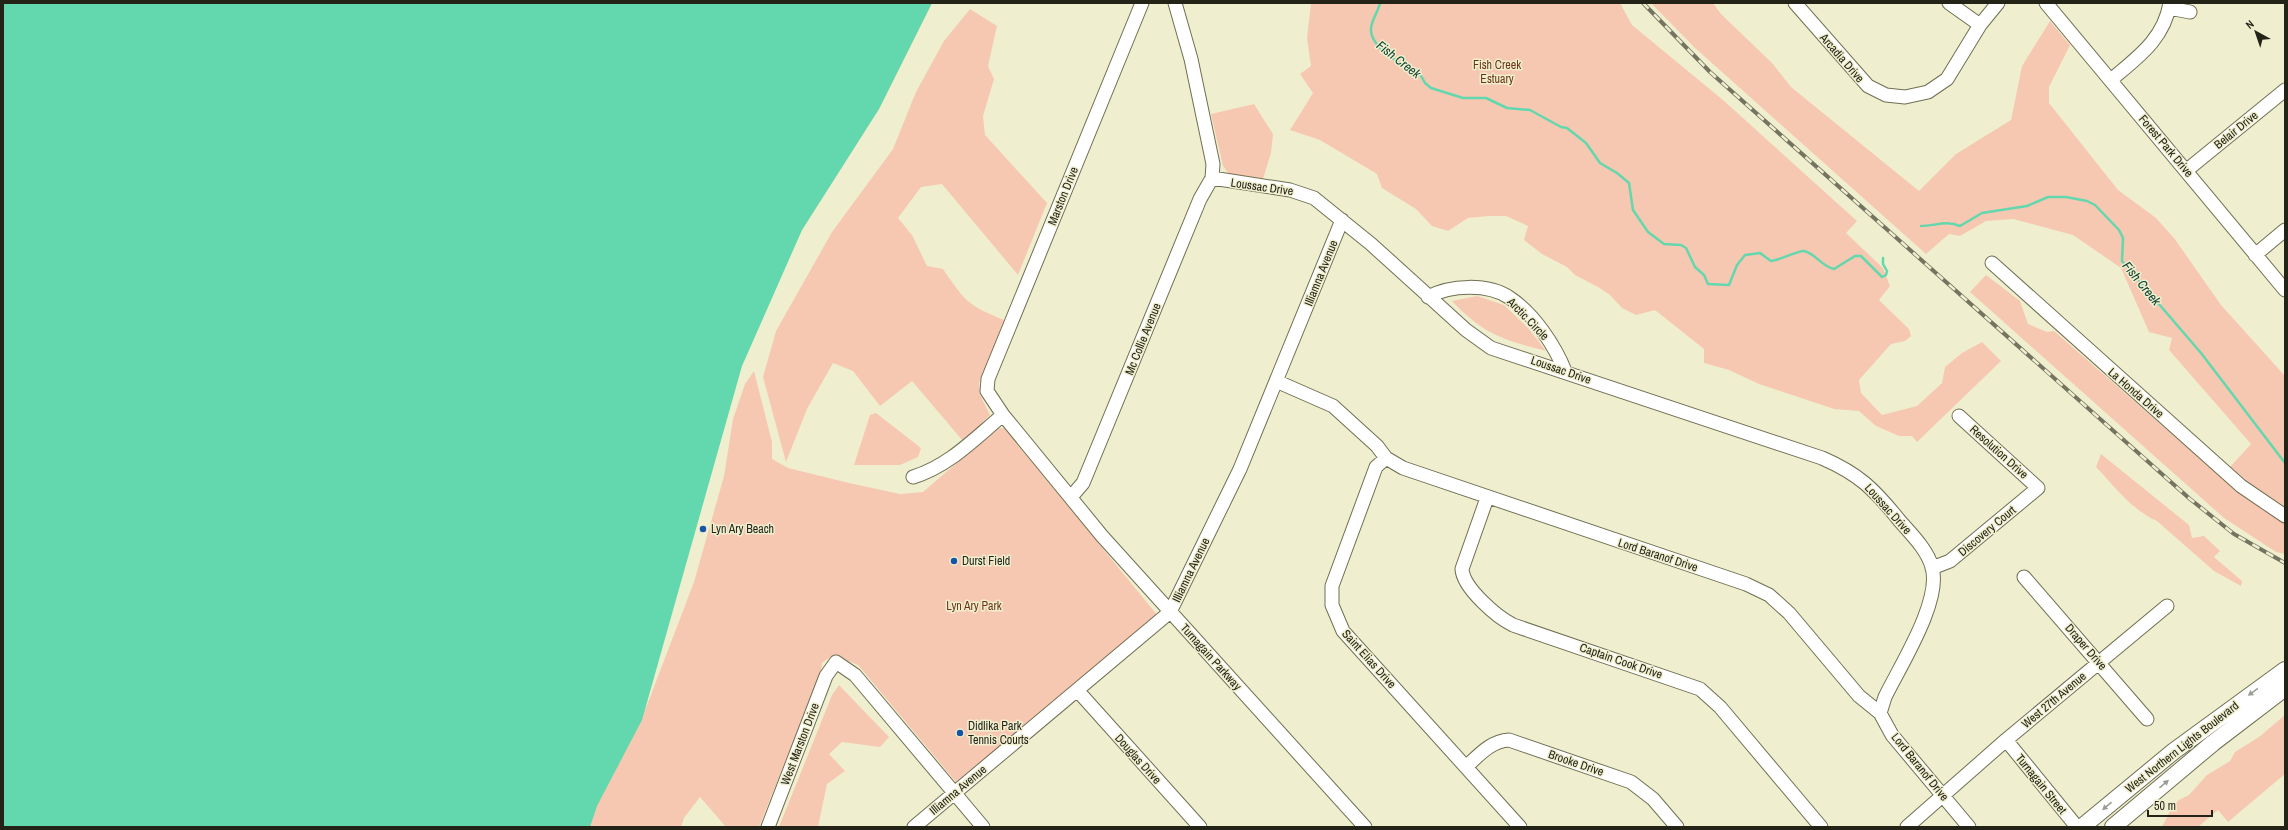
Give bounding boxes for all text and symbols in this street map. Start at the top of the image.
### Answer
north arrow [2236,12,2276,52]
text: N [2243,17,2257,32]
street label: Arcadia Drive [1816,29,1868,86]
water label: Fish Creek [1373,37,1425,83]
park label: Fish Creek Estuary [1473,57,1521,87]
street label: Belair Drive [2211,107,2261,153]
street label: Forest Park Drive [2135,112,2197,180]
street label: Marston Drive [1044,164,1082,228]
street label: Loussac Drive [1230,175,1294,199]
street label: Illiamna Avenue [1300,238,1342,308]
water label: Fish Creek [2119,258,2165,309]
street label: Arctic Circle [1503,293,1552,344]
street label: Mc Collie Avenue [1121,301,1165,377]
street label: Loussac Drive [1529,352,1593,388]
street label: La Honda Drive [2105,364,2167,422]
street label: Resolution Drive [1966,422,2032,482]
street label: Loussac Drive [1861,480,1915,538]
street label: Discovery Court [1955,502,2019,560]
place label: Lyn Ary Beach [711,521,774,537]
marker: Lyn Ary Beach [698,524,708,534]
street label: Illiamna Avenue [1168,535,1214,605]
street label: Lord Baranof Drive [1616,535,1700,575]
place label: Durst Field [962,553,1010,569]
marker: Durst Field [949,556,959,566]
park label: Lyn Ary Park [946,598,1002,614]
street label: Turnagain Parkway [1177,620,1245,694]
street label: Draper Drive [2061,620,2111,674]
street label: Saint Elias Drive [1338,626,1400,692]
street label: Captain Cook Drive [1578,639,1664,683]
street label: West 27th Avenue [2018,668,2090,732]
one-way arrow [2248,688,2258,696]
street label: West Northern Lights Boulevard [2122,698,2242,796]
street label: West Marston Drive [777,701,823,787]
place label: Didlika Park Tennis Courts [968,718,1029,748]
marker: Didlika Park Tennis Courts [955,728,965,738]
street label: Douglas Drive [1111,730,1165,788]
street label: Lord Baranof Drive [1888,730,1952,804]
street label: Brooke Drive [1546,746,1606,780]
street label: Turnagain Street [2012,751,2070,818]
street label: Illiamna Avenue [926,761,990,819]
one-way arrow [2159,779,2169,788]
scale bar [2148,792,2212,818]
text: 50 m [2154,798,2176,814]
one-way arrow [2101,802,2112,811]

